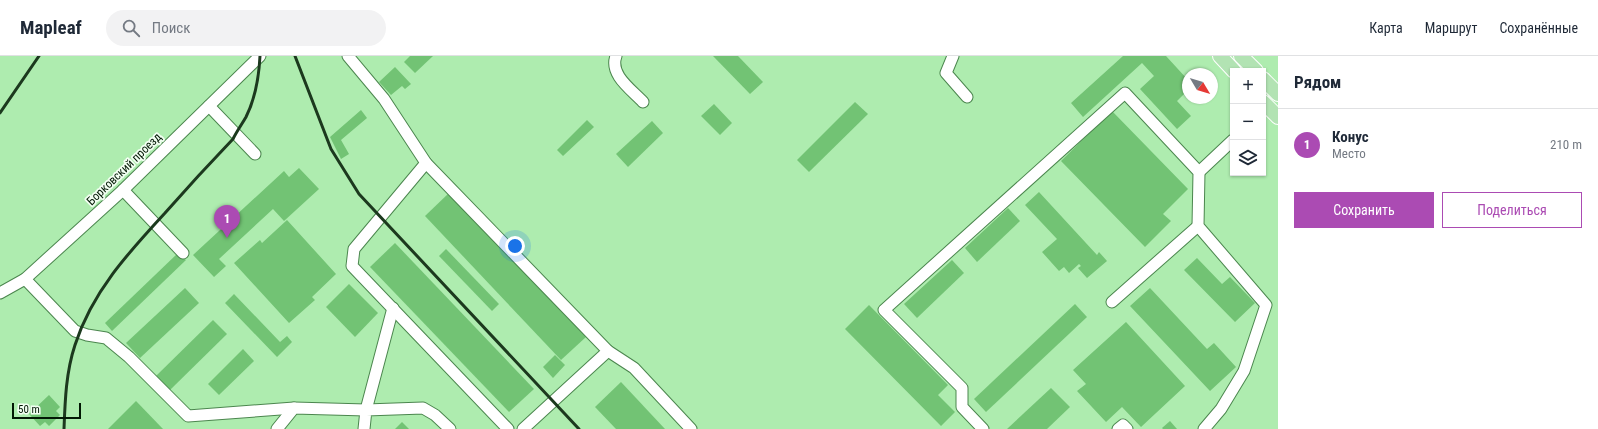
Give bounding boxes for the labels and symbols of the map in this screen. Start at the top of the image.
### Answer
north arrow [1182,68,1218,104]
street label: Борковский проезд [84,130,165,208]
pin: 1 [214,205,240,238]
your location [505,236,525,256]
scale bar [12,401,81,420]

